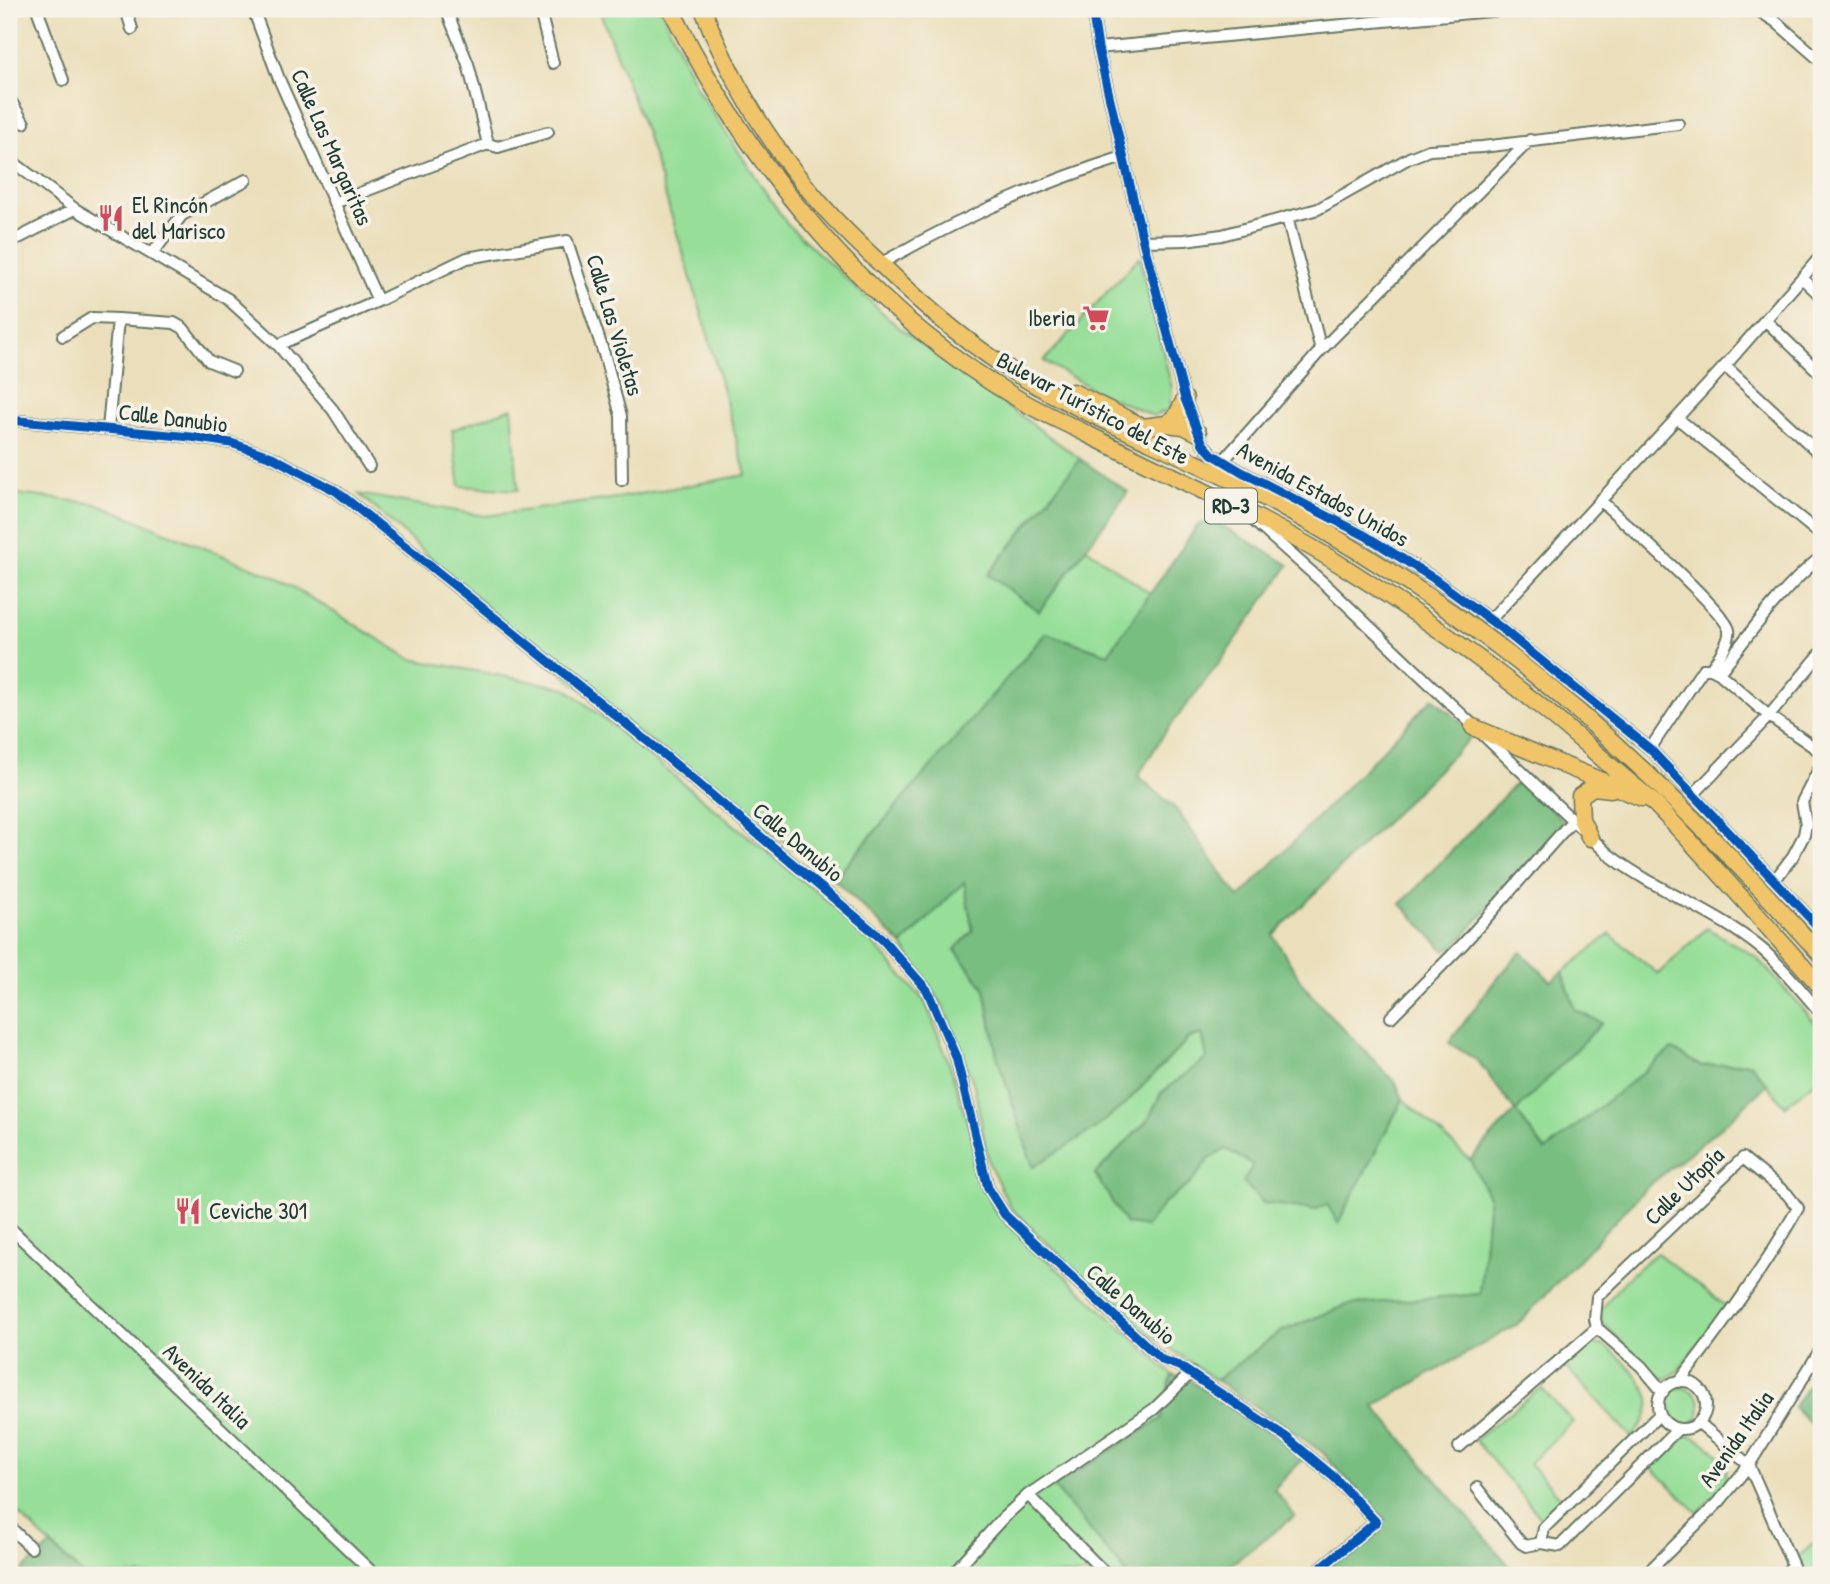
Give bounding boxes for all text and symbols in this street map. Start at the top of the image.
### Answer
street label: Calle Las Margaritas [284,64,381,230]
place label: El Rincón del Marisco [132,189,225,246]
restaurant icon: El Rincón del Marisco [96,203,126,233]
street label: Calle Las Violetas [579,250,652,399]
place label: Iberia [1028,302,1075,333]
supermarket icon: Iberia [1081,303,1111,333]
street label: Bulevar Turístico del Este [992,344,1195,471]
street label: Calle Danubio [117,395,229,440]
street label: Avenida Estados Unidos [1232,433,1415,554]
road number: RD-3 [1205,489,1257,524]
street label: Calle Danubio [746,795,850,889]
street label: Calle Utopía [1637,1140,1730,1231]
place label: Ceviche 301 [209,1195,307,1226]
restaurant icon: Ceviche 301 [173,1196,203,1226]
street label: Calle Danubio [1080,1256,1183,1351]
street label: Avenida Italia [157,1336,258,1435]
street label: Avenida Italia [1691,1384,1780,1493]

